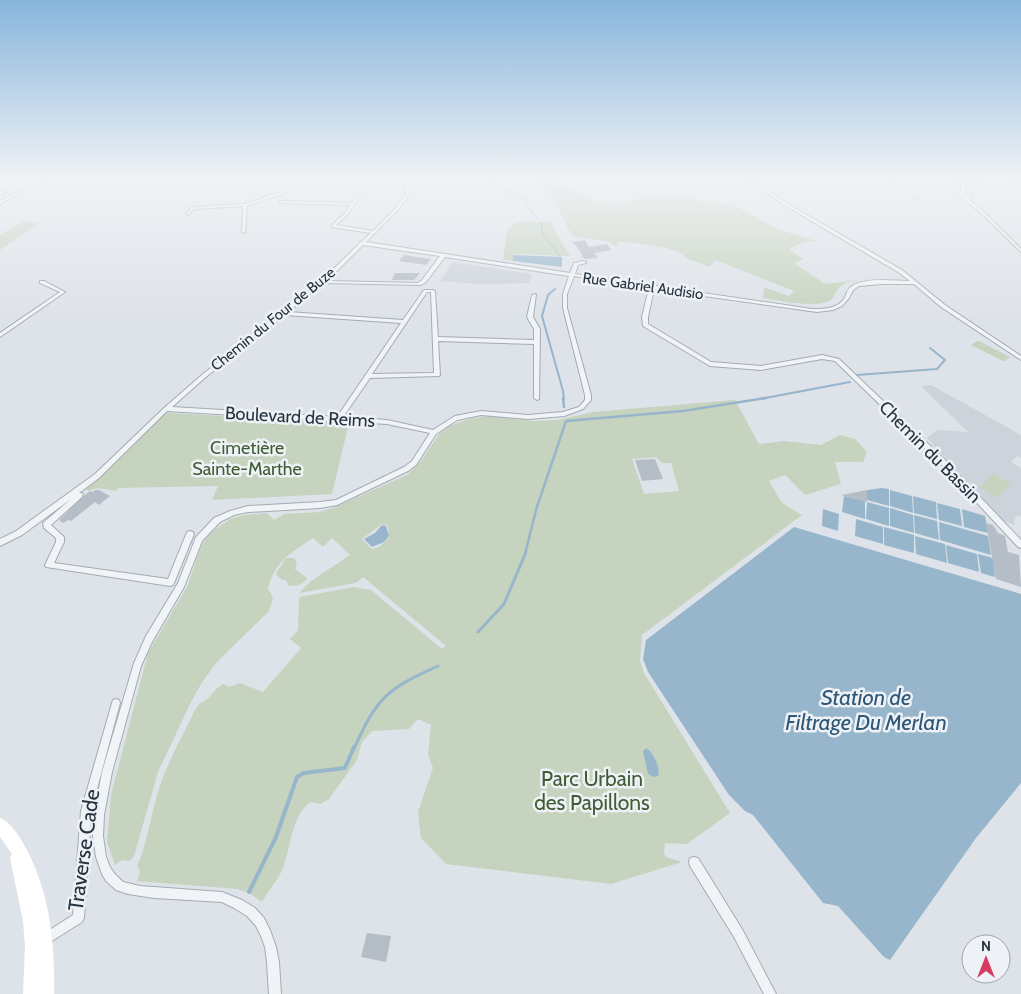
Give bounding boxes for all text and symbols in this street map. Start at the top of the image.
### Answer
street label: Chemin du Four de Buze [207,263,339,375]
street label: Rue Gabriel Audisio [581,269,705,303]
street label: Chemin du Bassin [874,396,986,508]
street label: Boulevard de Reims [224,402,376,432]
park label: Cimetière Sainte-Marthe [192,437,302,480]
water label: Station de Filtrage Du Merlan [785,684,947,736]
park label: Parc Urbain des Papillons [534,766,650,815]
street label: Traverse Cade [63,787,104,912]
north arrow [961,934,1011,984]
text: N [981,937,991,955]

